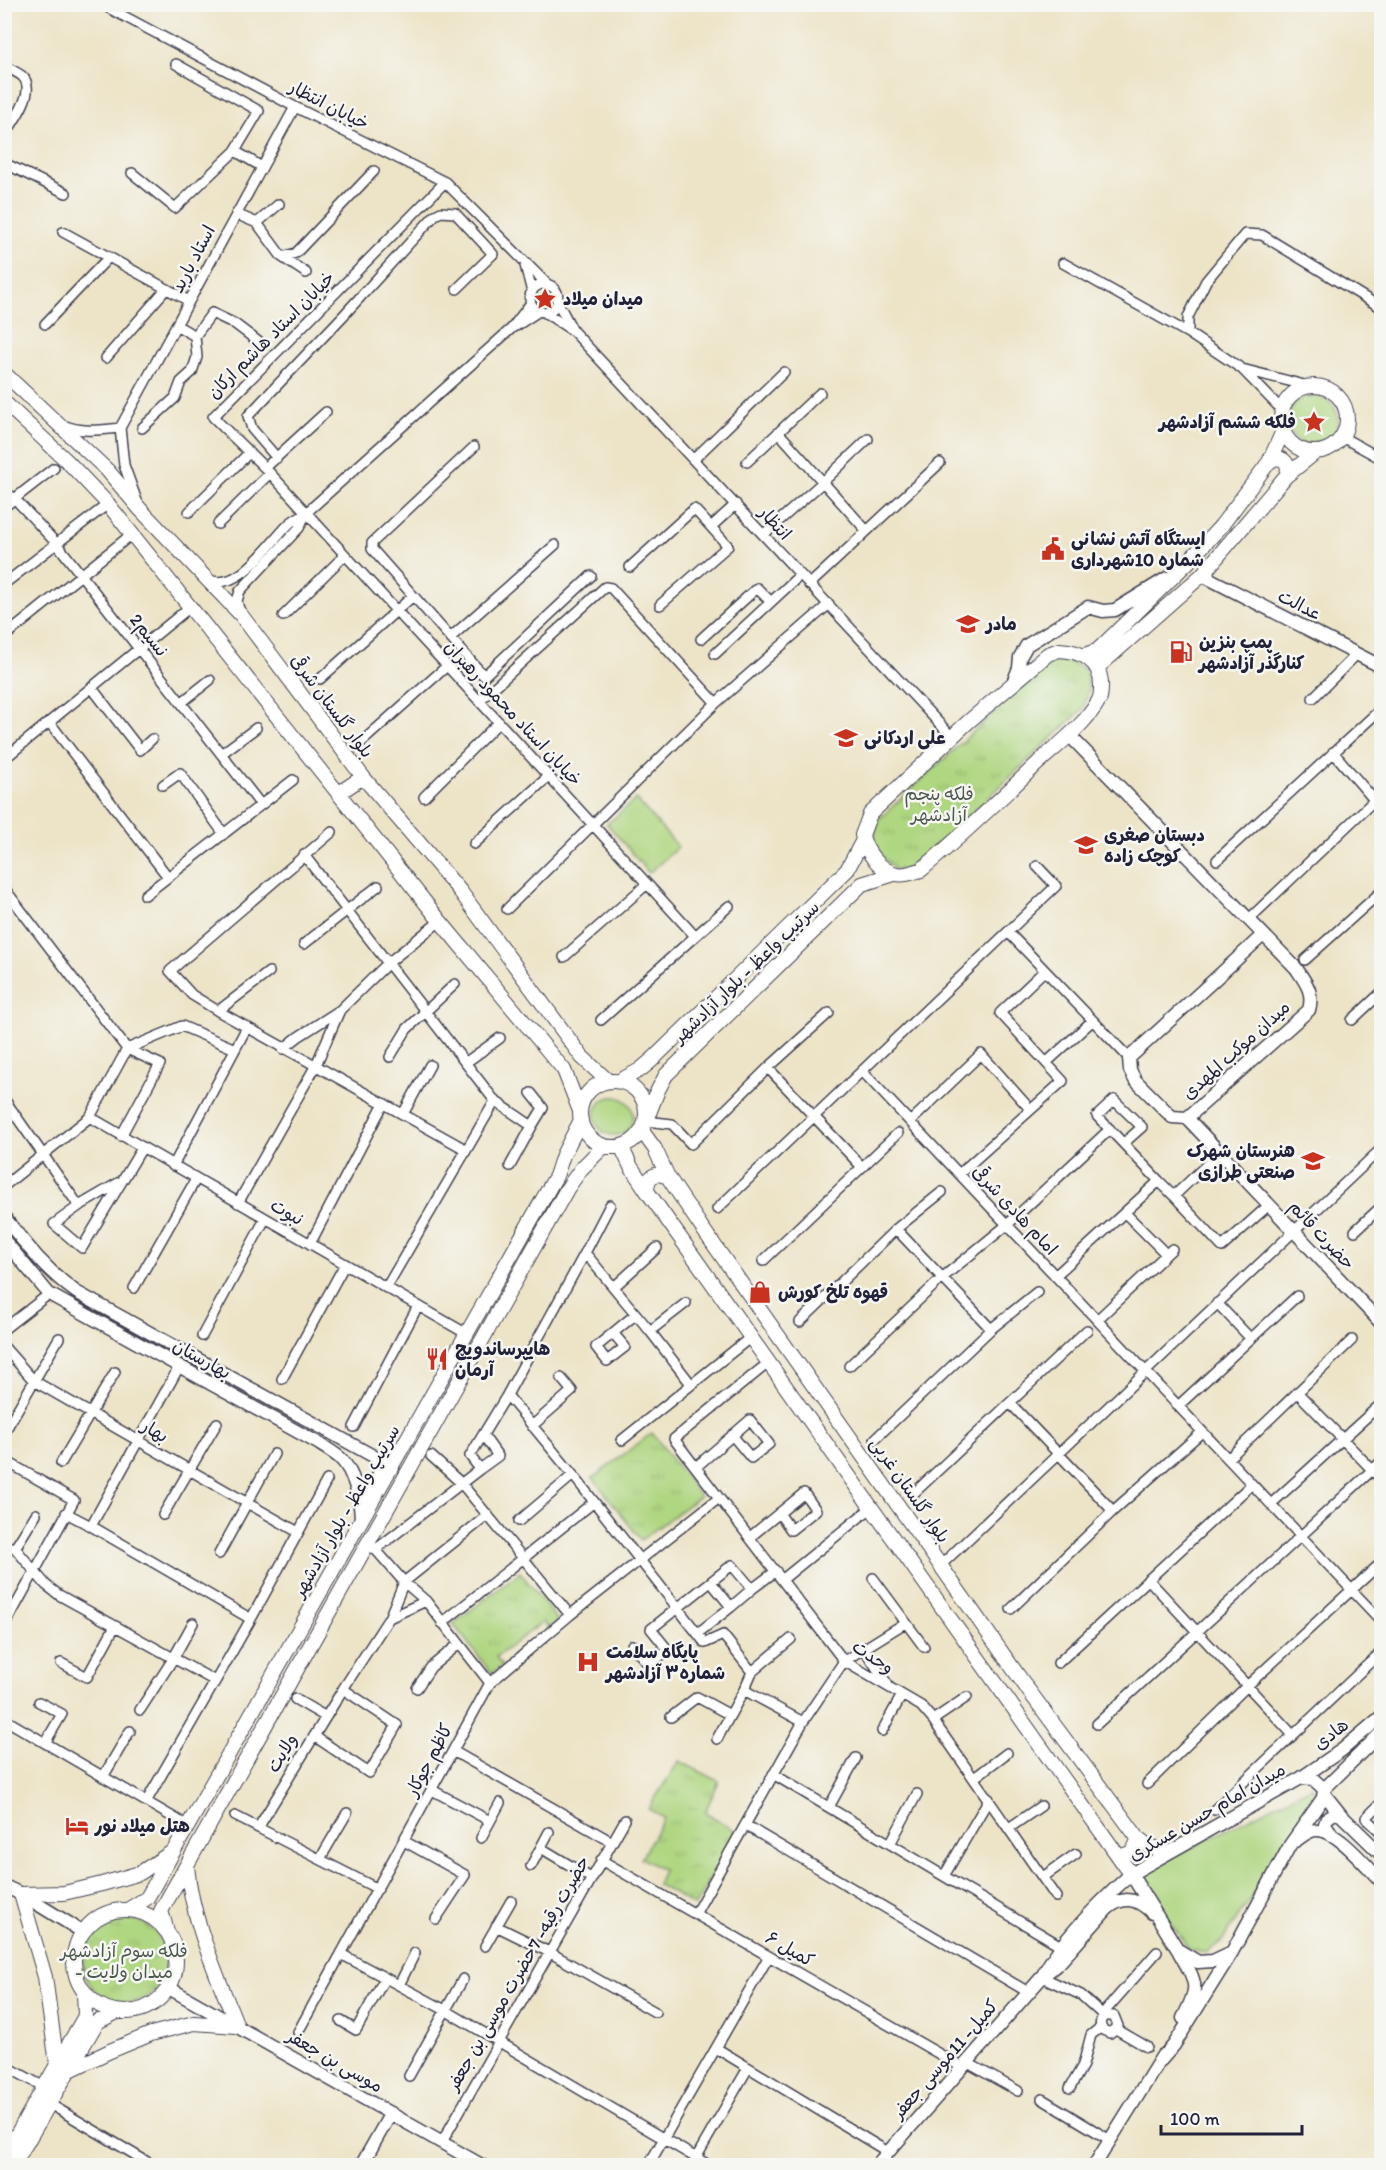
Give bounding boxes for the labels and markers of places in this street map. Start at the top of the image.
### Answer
place icon: میدان میلاد [532,286,558,312]
place label: میدان میلاد [563,288,643,310]
place icon: فلکه ششم آزادشهر [1301,409,1327,435]
place label: فلکه ششم آزادشهر [1157,411,1296,436]
place label: ایستگاه آتش نشانی شماره 10شهرداری [1071,528,1205,571]
public building icon: ایستگاه آتش نشانی شماره 10شهرداری [1040,536,1066,562]
school or university icon: مادر [955,611,981,637]
place label: مادر [984,613,1017,635]
place label: پمپ بنزین کنارگذر آزادشهر [1197,631,1305,674]
fuel station icon: پمپ بنزین کنارگذر آزادشهر [1168,639,1194,665]
school or university icon: علی اردکانی [833,725,859,751]
place label: علی اردکانی [864,727,946,750]
place label: دبستان صغری کوچک زاده [1104,824,1205,867]
school or university icon: دبستان صغری کوچک زاده [1073,832,1099,858]
place label: هنرستان شهرک صنعتی طرازی [1187,1140,1295,1184]
school or university icon: هنرستان شهرک صنعتی طرازی [1300,1148,1326,1174]
shop icon: قهوه تلخ کورش [747,1279,773,1305]
place label: قهوه تلخ کورش [778,1281,888,1304]
place label: هایپرساندویچ آرمان [455,1338,550,1381]
restaurant icon: هایپرساندویچ آرمان [424,1346,450,1372]
place label: پایگاه سلامت شماره۳ آزادشهر [604,1641,725,1684]
hospital icon: پایگاه سلامت شماره۳ آزادشهر [575,1649,601,1675]
hotel icon: هتل میلاد نور [64,1813,90,1839]
place label: هتل میلاد نور [94,1815,190,1837]

